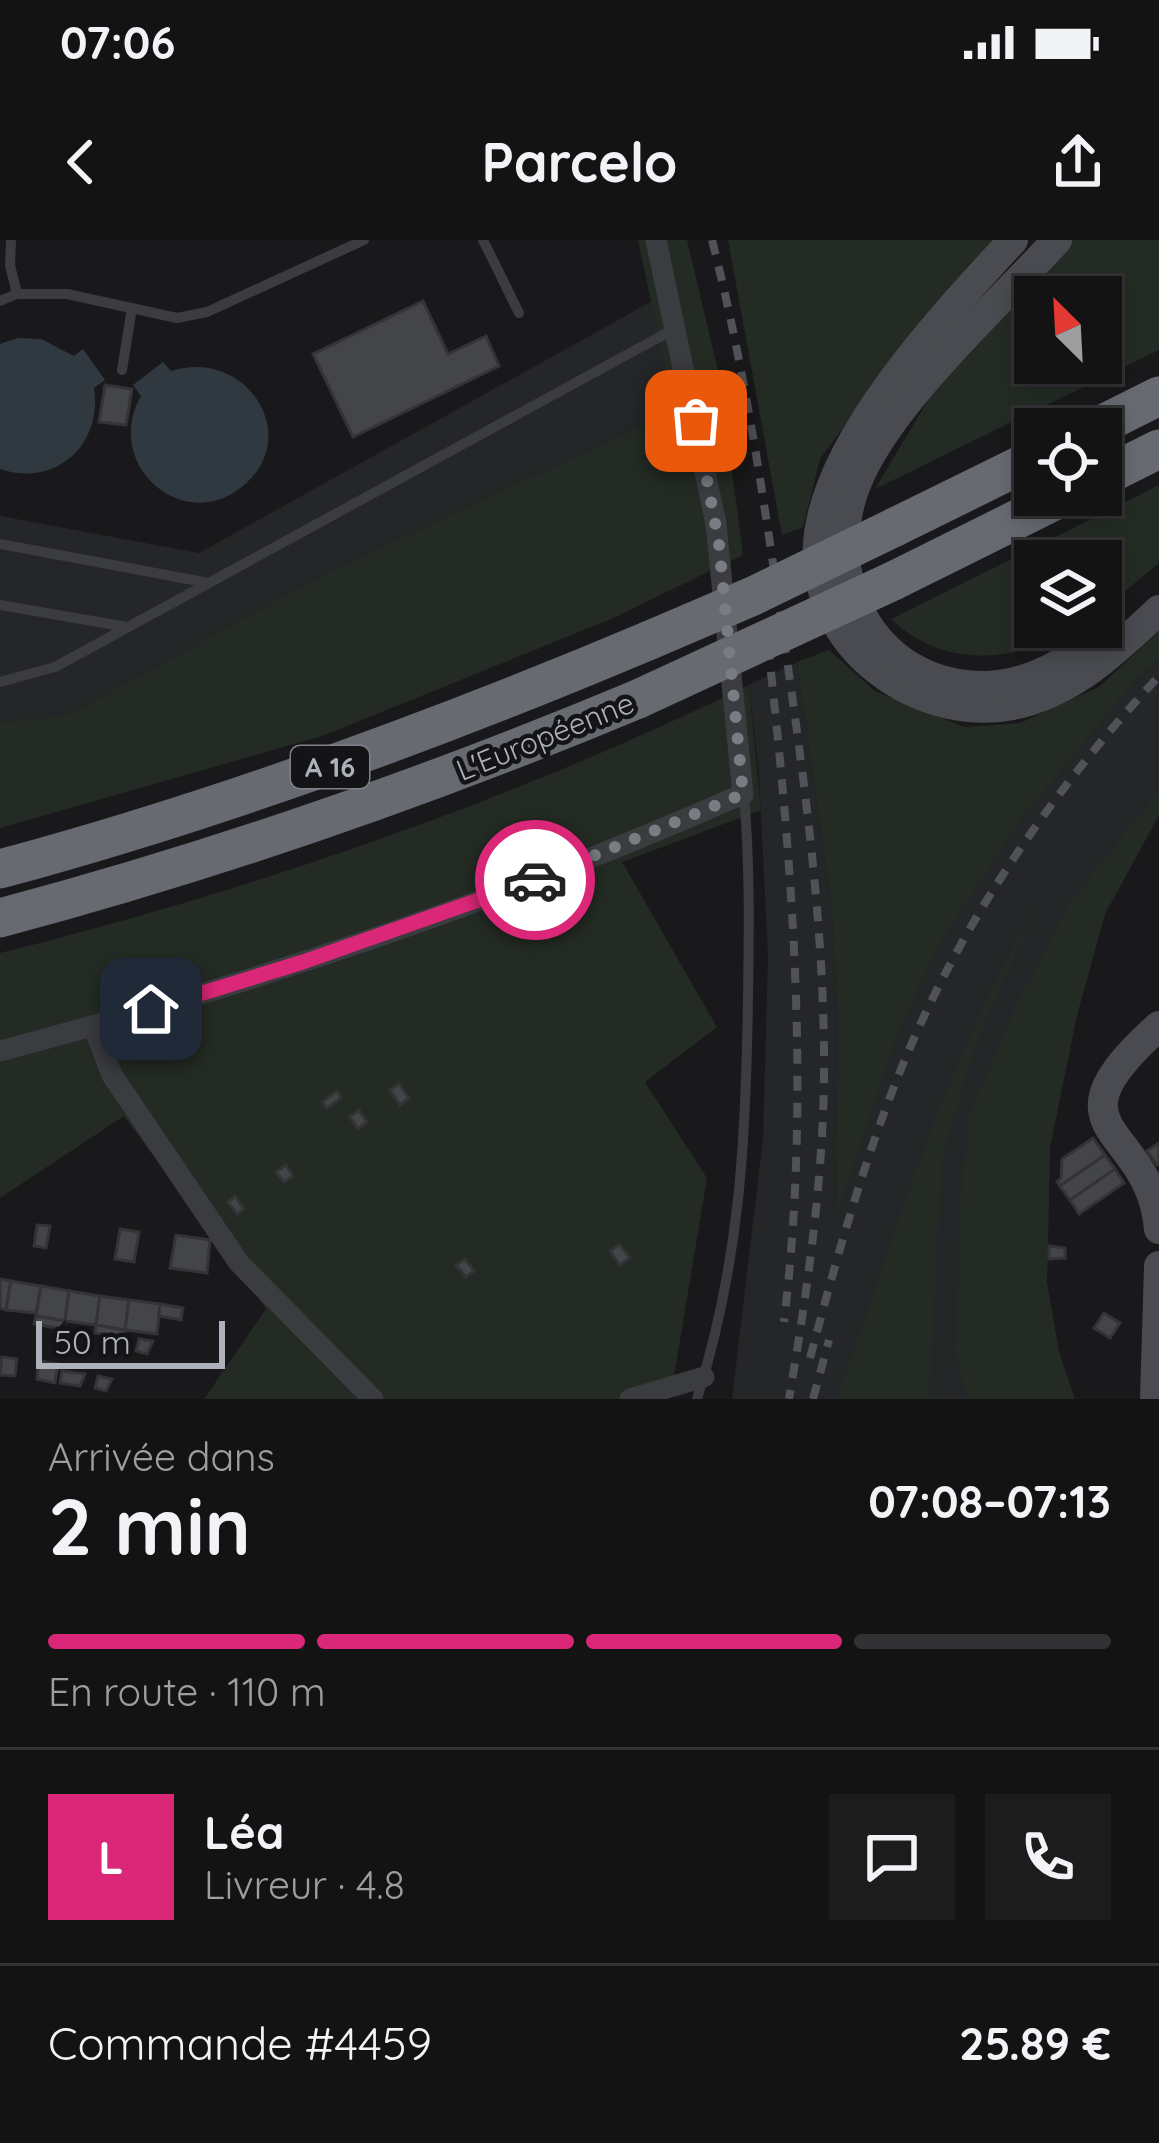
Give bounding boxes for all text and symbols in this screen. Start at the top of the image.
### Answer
text: 07:06 [60,14,175,70]
text: Parcelo [481,128,678,196]
icon: back [48,129,114,195]
icon: share [1045,129,1111,195]
north arrow [1014,276,1122,384]
map controls [1014,276,1122,648]
pin [645,370,747,472]
icon: bag [663,388,729,454]
button: locate [1014,408,1122,516]
button: layers [1014,540,1122,648]
street label: L'Européenne [451,683,639,789]
road number: A 16 [291,746,369,788]
courier [475,820,595,940]
icon: car [502,847,568,913]
pin [100,958,202,1060]
icon: home [118,976,184,1042]
scale bar [36,1315,225,1368]
text: 50 m [54,1321,131,1362]
text: Arrivée dans [48,1432,275,1481]
text: 07:08–07:13 [868,1473,1111,1529]
text: 2 min [48,1477,251,1575]
text: En route · 110 m [48,1667,326,1716]
button: chat [829,1794,955,1920]
button: phone [985,1794,1111,1920]
text: Léa [204,1804,284,1860]
text: L [98,1829,124,1885]
text: Livreur · 4.8 [204,1860,405,1909]
text: Commande #4459 [48,2015,432,2071]
text: 25.89 € [959,2015,1111,2071]

